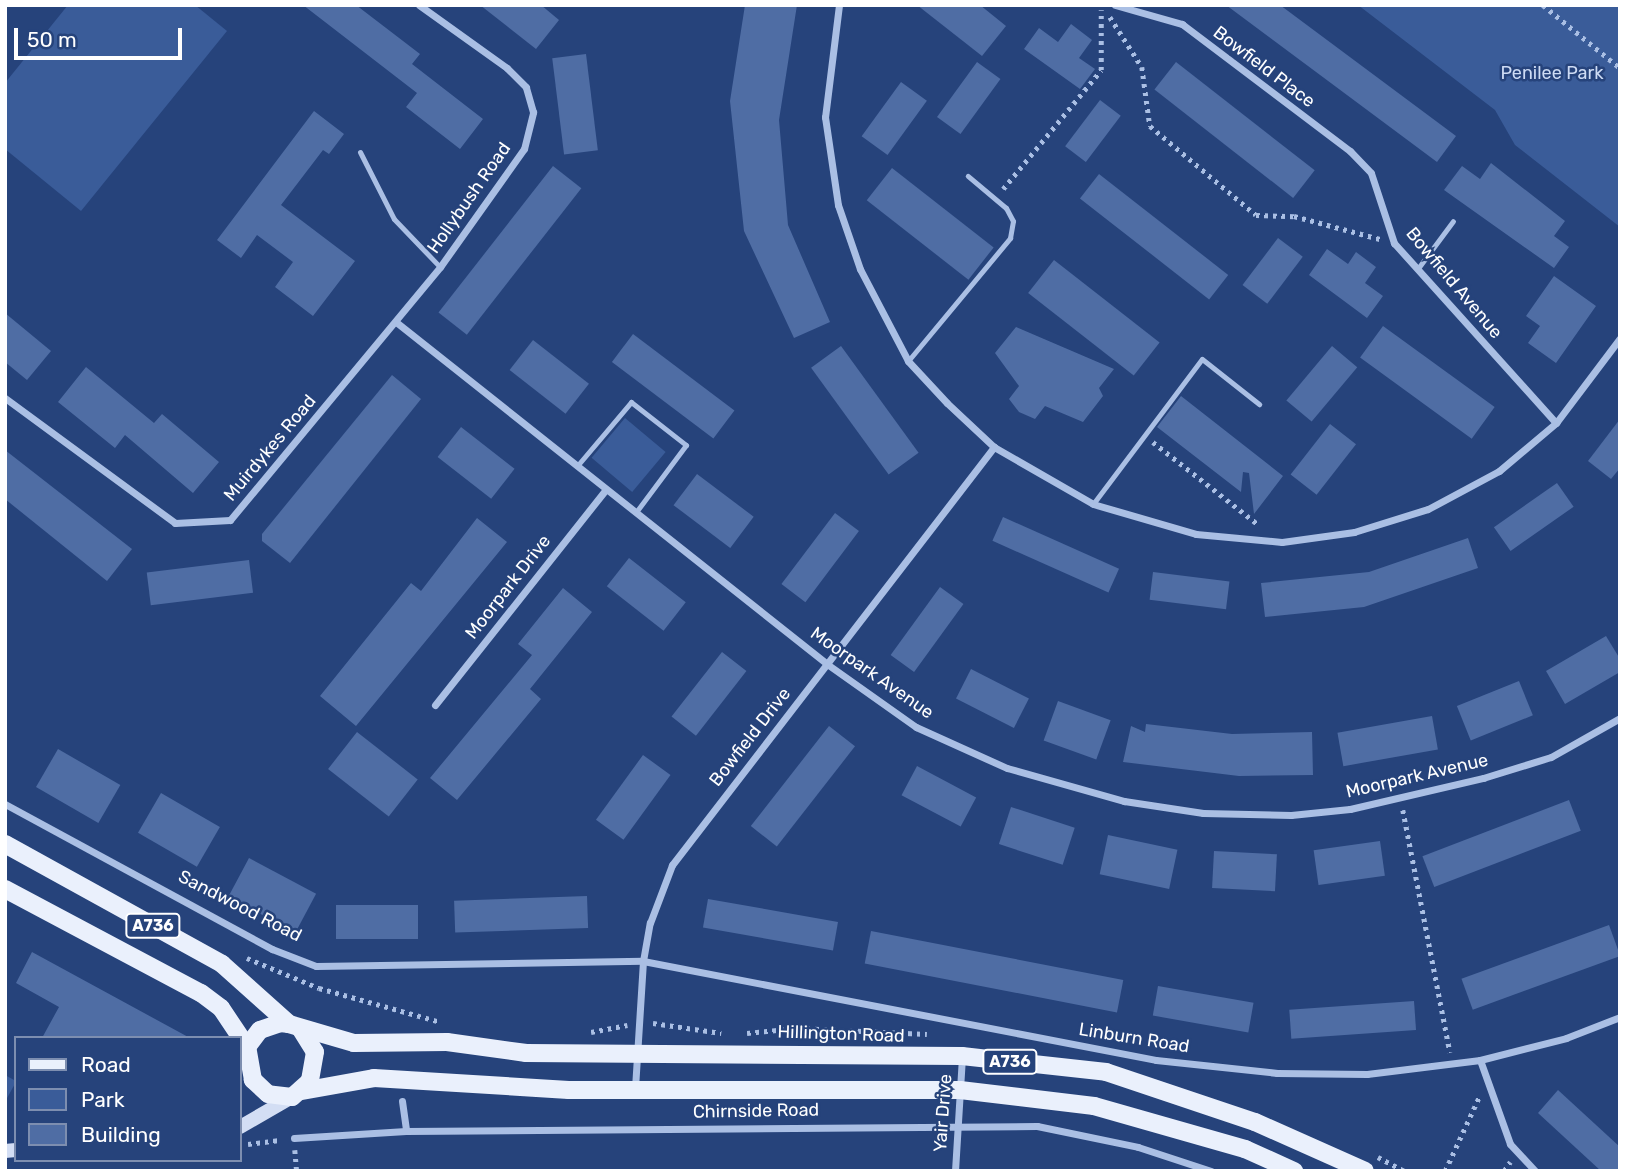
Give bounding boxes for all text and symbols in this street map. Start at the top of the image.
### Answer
scale bar [18,14,186,58]
street label: Bowfield Place [1209,22,1319,112]
text: 50 m [27,27,77,52]
park label: Penilee Park [1500,62,1604,84]
street label: Hollybush Road [423,138,515,258]
street label: Bowfield Avenue [1401,223,1507,343]
street label: Muirdykes Road [219,391,321,505]
street label: Moorpark Drive [461,531,555,643]
street label: Moorpark Avenue [806,622,938,724]
street label: Bowfield Drive [705,683,795,791]
street label: Moorpark Avenue [1343,749,1491,803]
street label: Sandwood Road [175,866,305,946]
road number: A736 [125,914,181,938]
street label: Linburn Road [1077,1019,1191,1057]
street label: Hillington Road [777,1021,905,1047]
legend [14,1036,242,1162]
road number: A736 [982,1050,1038,1074]
text: Road [81,1052,131,1077]
street label: Yair Drive [929,1073,957,1153]
text: Park [81,1087,125,1112]
street label: Chirnside Road [693,1099,819,1123]
text: Building [81,1122,161,1147]

